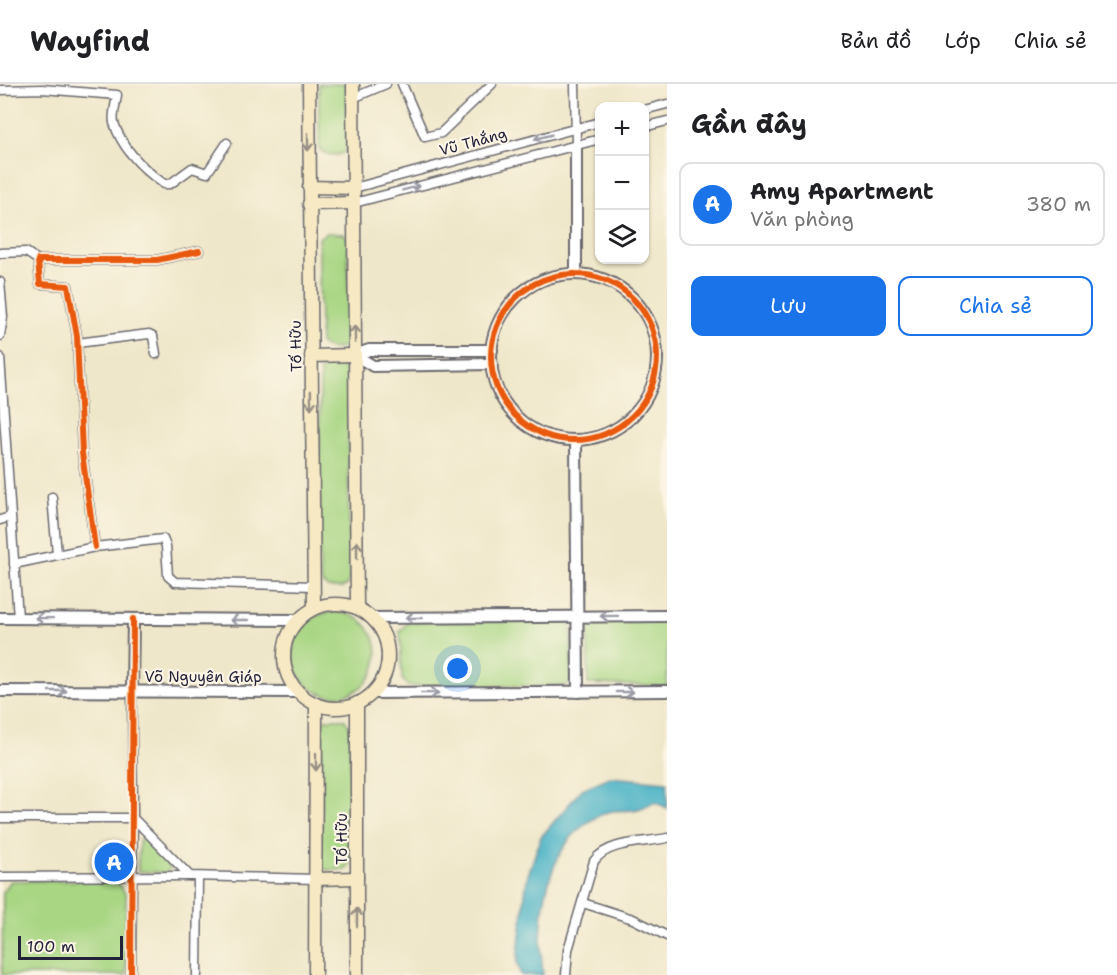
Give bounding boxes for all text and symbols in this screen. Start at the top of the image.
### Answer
text: Wayfind [30,22,150,60]
text: Bản đồ [841,27,912,55]
text: Lớp [945,27,981,55]
text: Chia sẻ [1014,27,1087,55]
map controls [595,102,649,264]
button: + [595,102,649,156]
text: Gần đây [691,106,807,141]
street label: Vũ Thắng [437,123,509,161]
one-way arrow [302,132,314,152]
one-way arrow [534,132,553,143]
button: − [595,156,649,210]
text: Amy Apartment [750,177,934,206]
one-way arrow [401,182,420,194]
text: A [705,191,720,217]
text: 380 m [1026,191,1091,217]
text: Văn phòng [750,206,854,232]
button: layers [595,210,649,264]
button: Lưu [691,276,886,336]
button: Chia sẻ [898,276,1093,336]
street label: Tố Hữu [286,320,306,372]
one-way arrow [349,324,361,344]
one-way arrow [305,390,317,410]
one-way arrow [351,540,363,560]
one-way arrow [599,610,619,622]
one-way arrow [35,612,55,624]
one-way arrow [404,612,424,624]
one-way arrow [230,614,250,626]
your location [443,654,472,683]
street label: Võ Nguyên Giáp [144,667,262,687]
one-way arrow [48,685,68,697]
one-way arrow [615,686,635,698]
one-way arrow [420,687,440,699]
one-way arrow [310,752,322,772]
street label: Tố Hữu [332,813,352,865]
pin: A [94,840,134,884]
one-way arrow [351,907,363,927]
scale bar [18,933,123,960]
text: 100 m [27,936,75,957]

